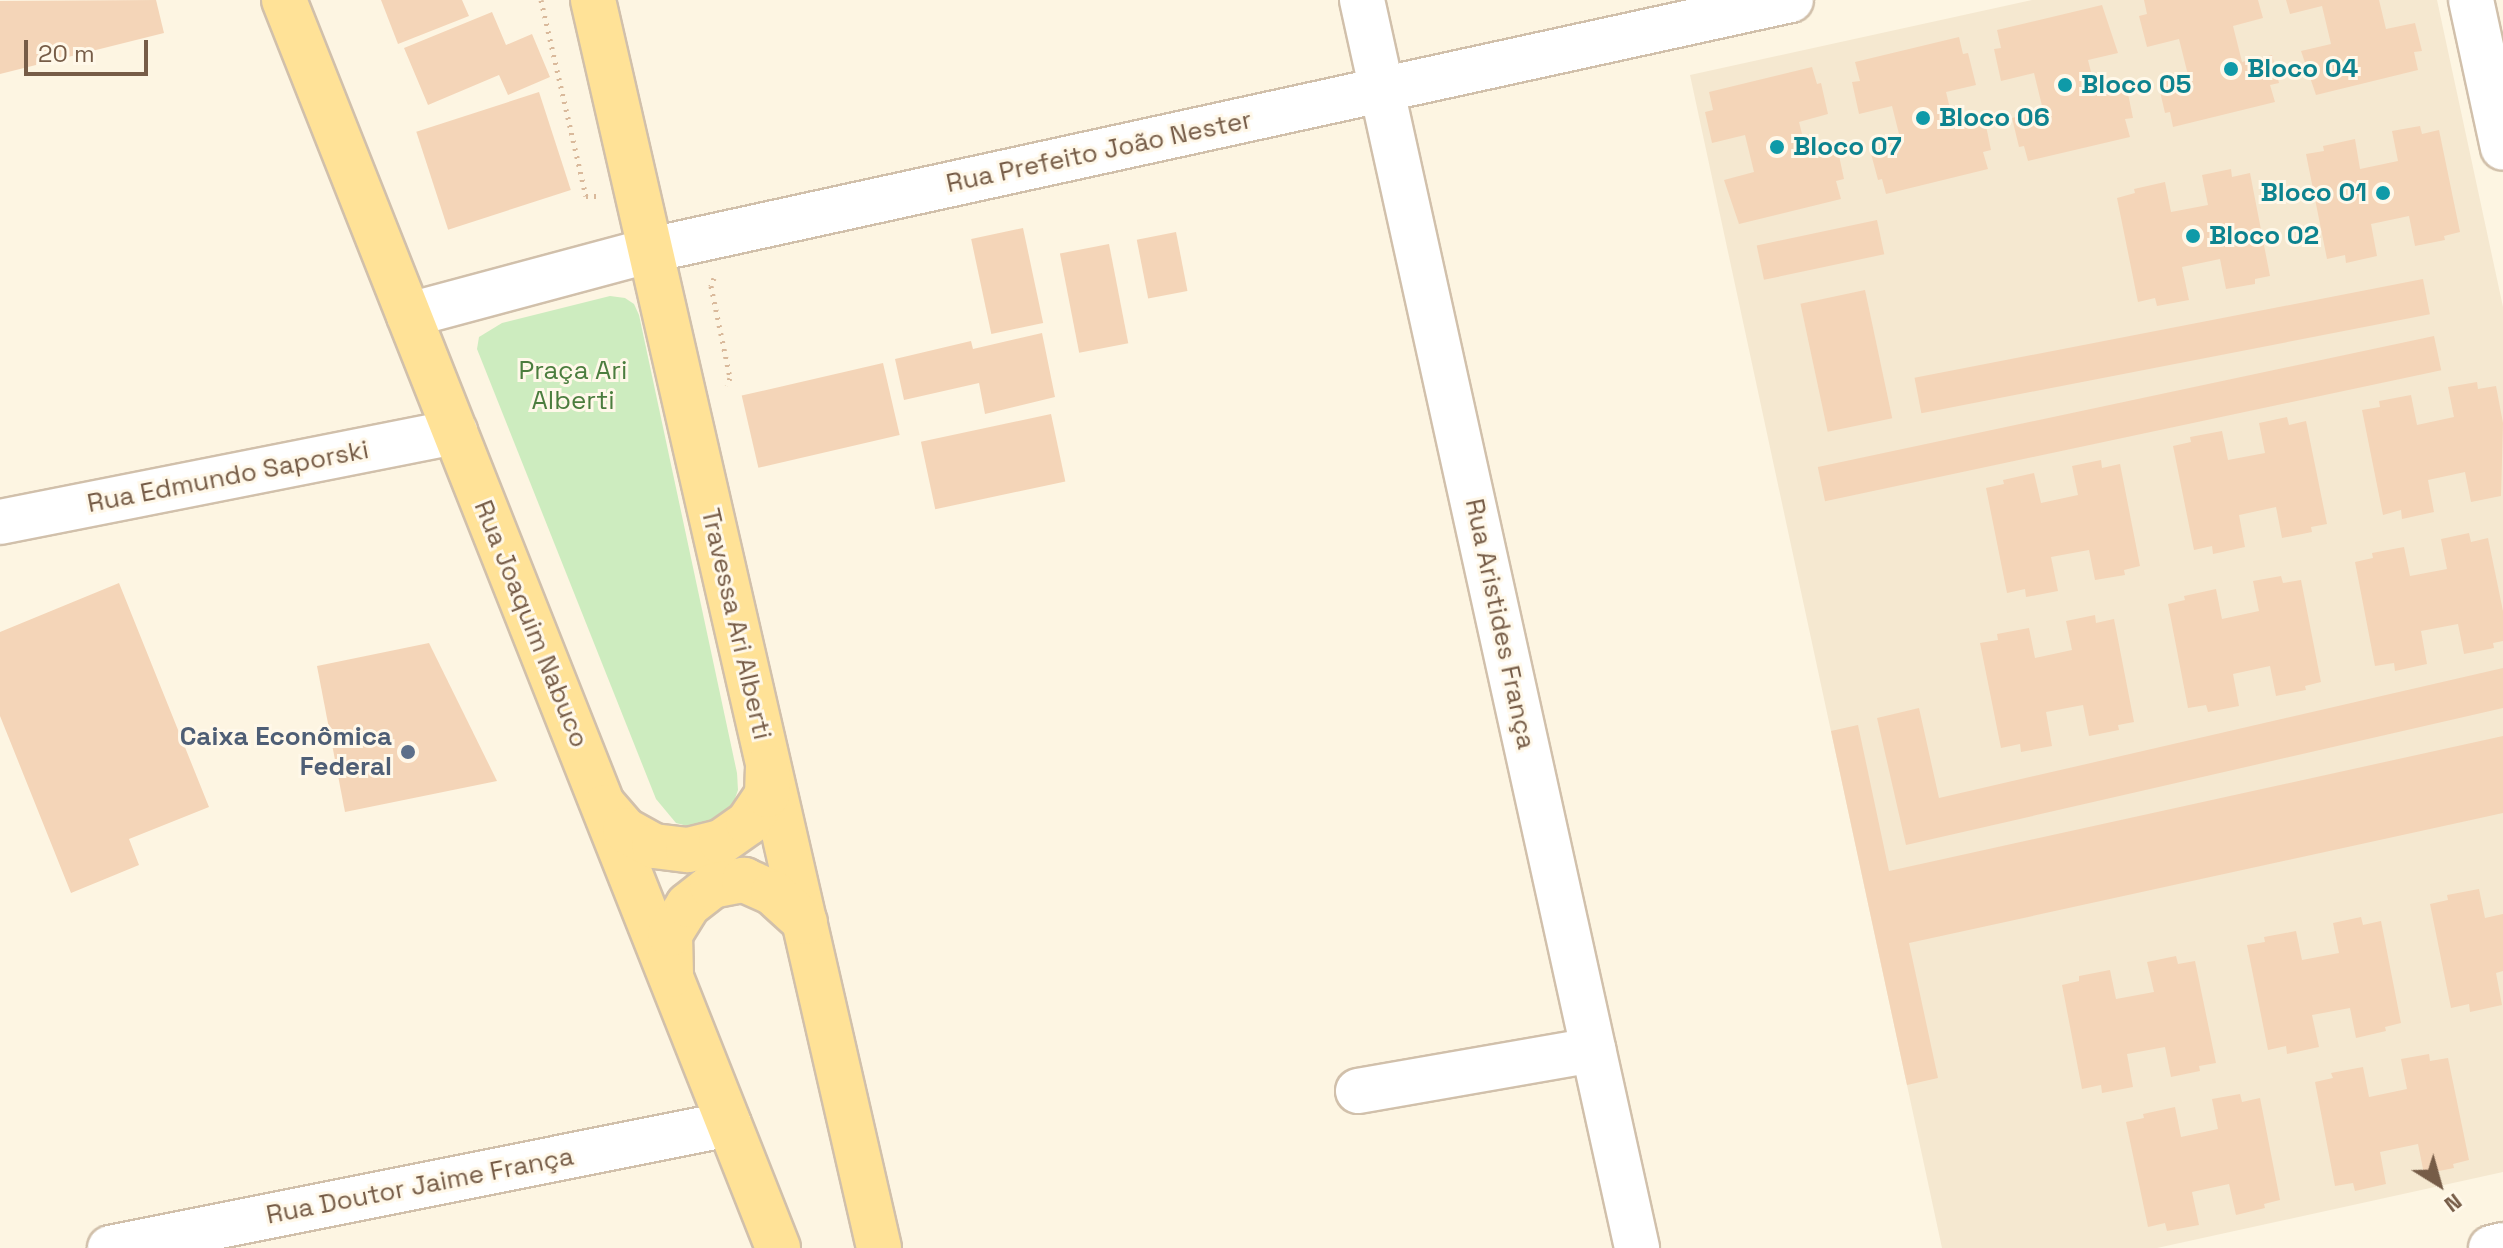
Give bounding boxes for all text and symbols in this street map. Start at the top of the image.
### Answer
scale bar [28,24,152,74]
text: 20 m [38,38,95,69]
place label: Bloco 04 [2247,53,2358,85]
marker: Bloco 04 [2222,60,2240,78]
place label: Bloco 05 [2081,69,2191,101]
marker: Bloco 05 [2056,76,2074,94]
place label: Bloco 06 [1939,102,2050,134]
street label: Rua Prefeito João Nester [943,104,1255,200]
marker: Bloco 06 [1914,109,1932,127]
place label: Bloco 07 [1793,131,1902,163]
marker: Bloco 07 [1768,138,1786,156]
place label: Bloco 01 [2261,177,2367,209]
marker: Bloco 01 [2374,184,2392,202]
place label: Bloco 02 [2209,220,2319,252]
marker: Bloco 02 [2184,227,2202,245]
park label: Praça Ari Alberti [518,355,628,416]
street label: Rua Edmundo Saporski [85,434,371,520]
street label: Rua Joaquim Nabuco [467,496,595,752]
street label: Rua Aristides França [1458,496,1542,752]
street label: Travessa Ari Alberti [694,505,778,743]
place label: Caixa Econômica Federal [180,721,392,782]
marker: Caixa Econômica Federal [399,743,417,761]
street label: Rua Doutor Jaime França [264,1141,576,1231]
north arrow [2399,1144,2479,1224]
text: N [2439,1188,2468,1219]

